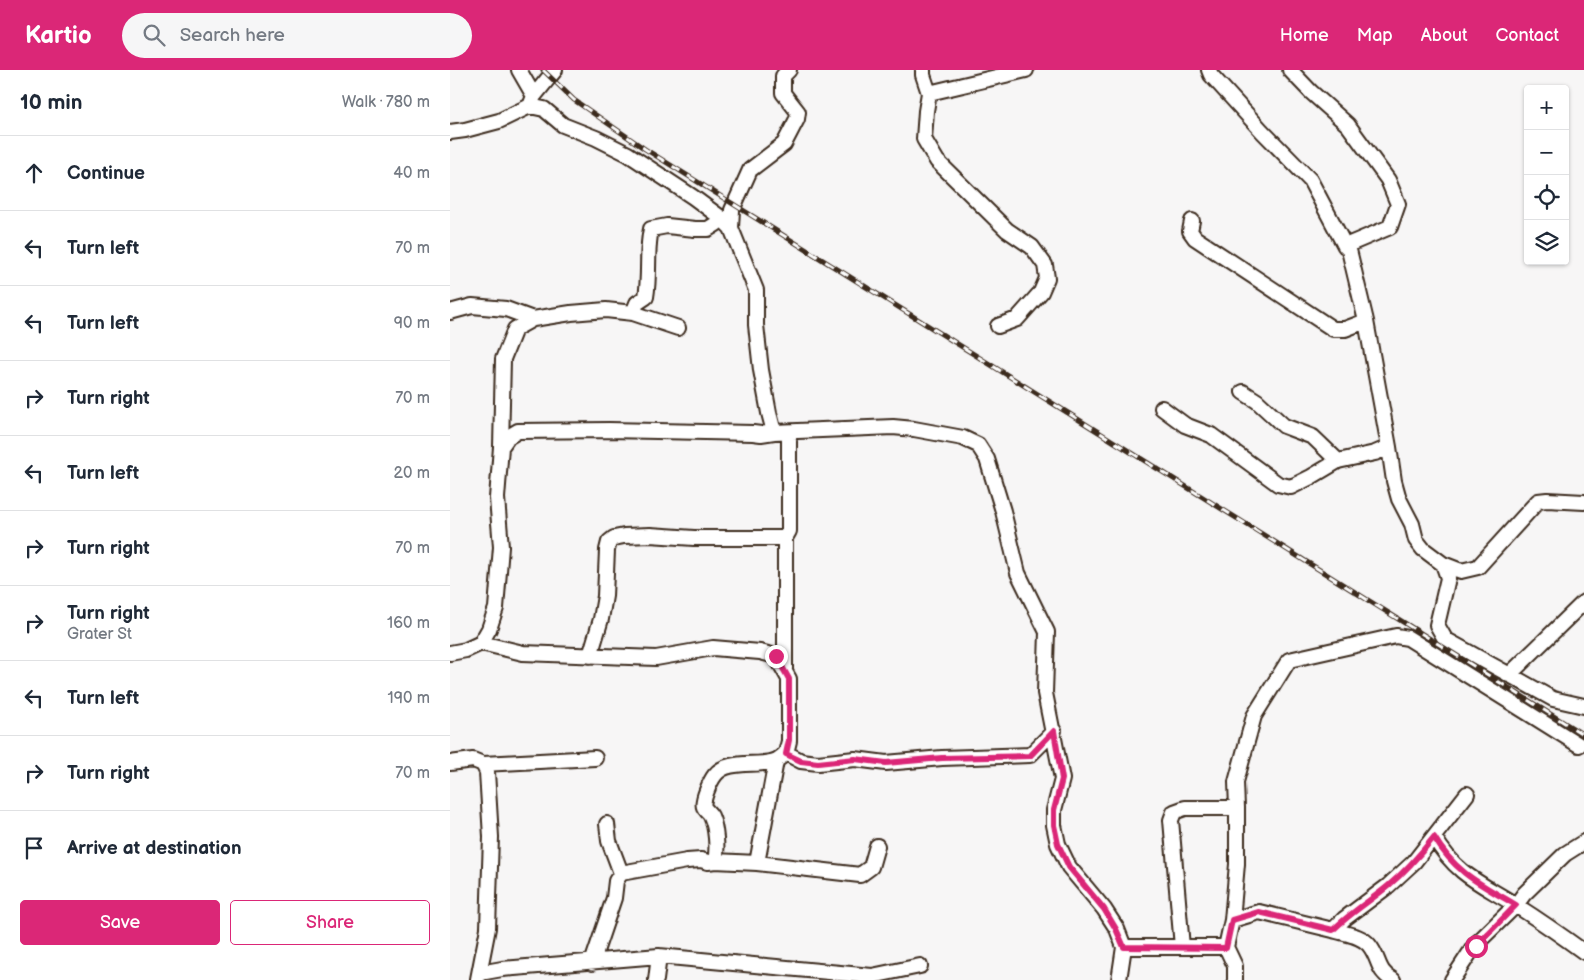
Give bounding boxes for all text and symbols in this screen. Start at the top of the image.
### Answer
search box [122,13,472,58]
text: Kartio [25,21,92,50]
icon: search [140,21,168,49]
text: Search here [180,24,285,47]
text: Home [1280,25,1329,46]
text: Map [1357,25,1393,46]
text: About [1421,25,1468,46]
text: Contact [1496,25,1559,46]
map controls [1524,85,1569,265]
button: + [1524,85,1569,130]
text: 10 min [20,90,82,115]
text: Walk · 780 m [342,93,430,112]
button: − [1524,130,1569,175]
icon: ahead [20,159,48,187]
text: Continue [67,162,145,185]
text: 40 m [393,164,430,183]
button: locate [1524,175,1569,220]
button: layers [1524,220,1569,265]
icon: left [20,234,48,262]
text: Turn left [67,237,139,260]
text: 70 m [395,239,430,258]
icon: left [20,309,48,337]
text: Turn left [67,312,139,335]
text: 90 m [394,314,430,333]
icon: right [20,384,48,412]
text: Turn right [67,387,150,410]
text: 70 m [395,389,430,408]
icon: left [20,459,48,487]
text: Turn left [67,462,139,485]
text: 20 m [394,464,430,483]
icon: right [20,534,48,562]
text: Turn right [67,537,150,560]
text: 70 m [395,539,430,558]
text: Turn right [67,602,150,625]
icon: right [20,609,48,637]
text: 160 m [387,614,430,633]
text: Grater St [67,625,132,644]
route end [765,645,788,668]
icon: left [20,684,48,712]
text: Turn left [67,687,139,710]
text: 190 m [388,689,430,708]
icon: right [20,759,48,787]
text: Turn right [67,762,150,785]
text: 70 m [395,764,430,783]
icon: arrive [20,834,48,862]
text: Arrive at destination [67,837,242,860]
button: Save [20,900,220,945]
button: Share [230,900,430,945]
route start [1465,935,1488,958]

